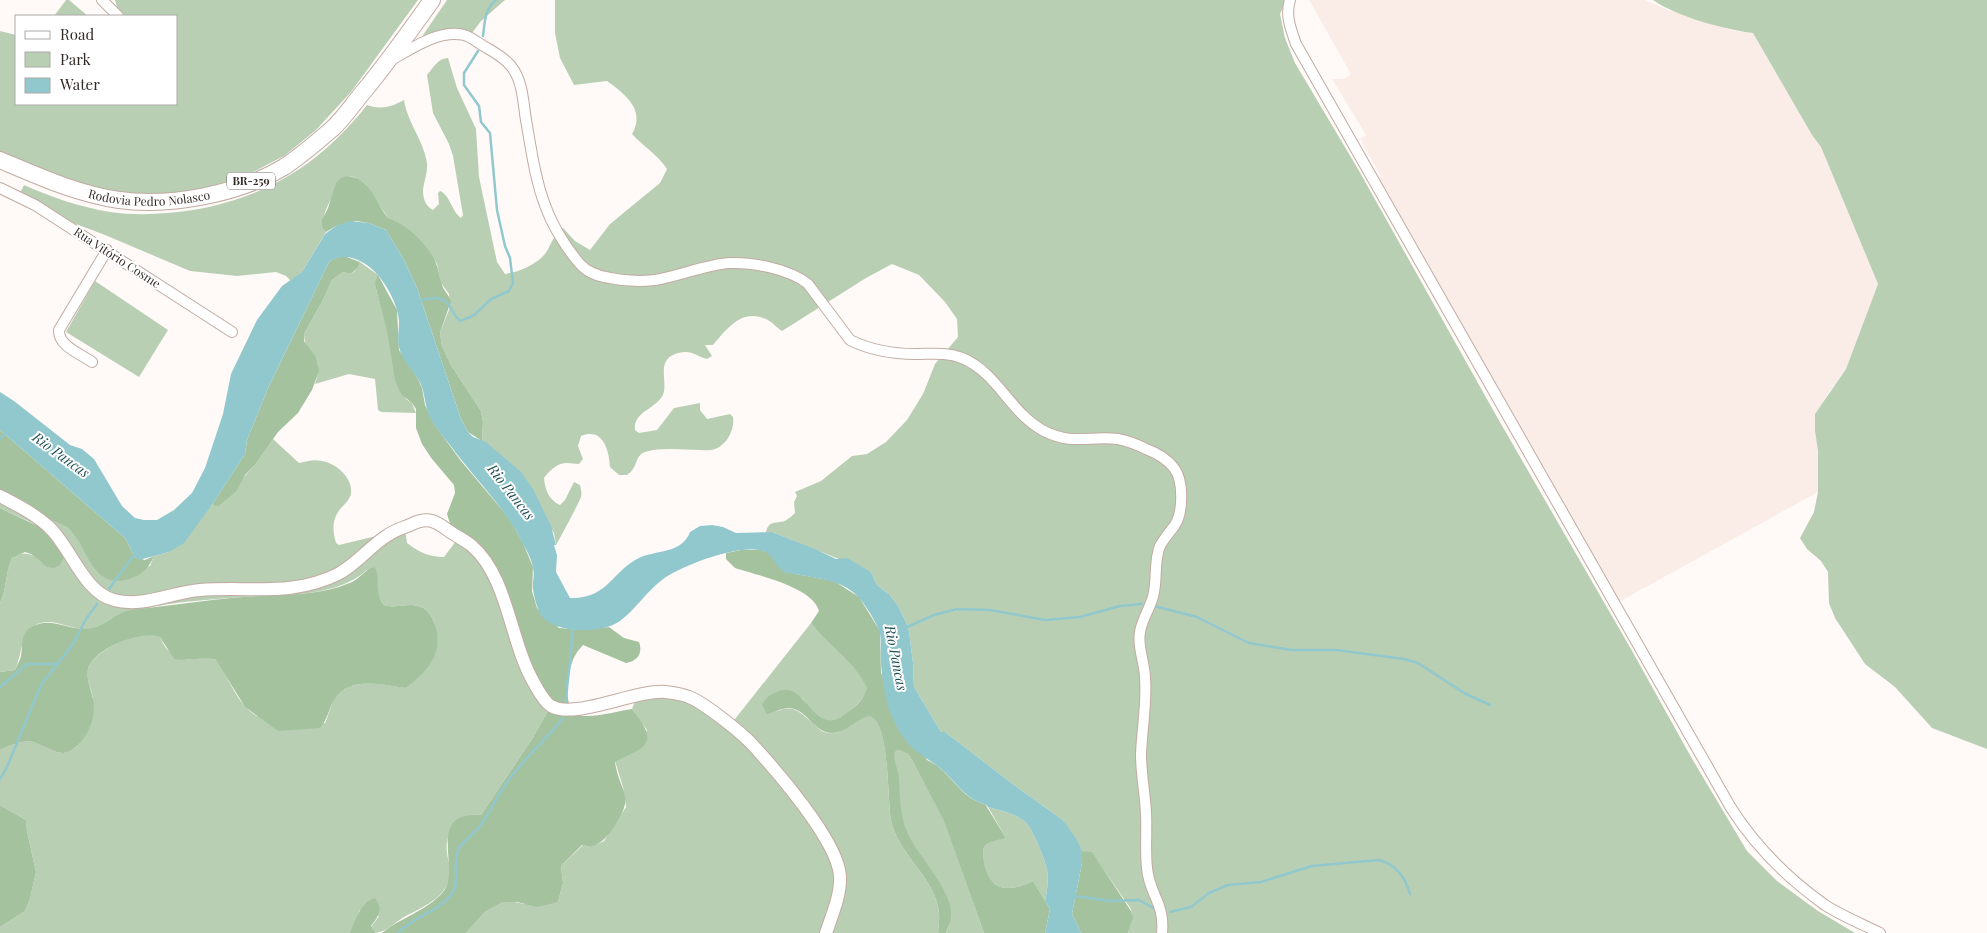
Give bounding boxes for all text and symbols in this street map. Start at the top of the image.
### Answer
legend [15,15,178,105]
text: Road [60,24,94,44]
text: Park [60,49,92,69]
text: Water [59,74,100,94]
road number: BR-259 [227,172,275,190]
street label: Rodovia Pedro Nolasco [87,185,212,209]
street label: Rua Vitório Cosme [71,223,164,291]
water label: Rio Pancas [28,427,94,482]
water label: Rio Pancas [483,459,540,524]
water label: Rio Pancas [881,623,912,693]

